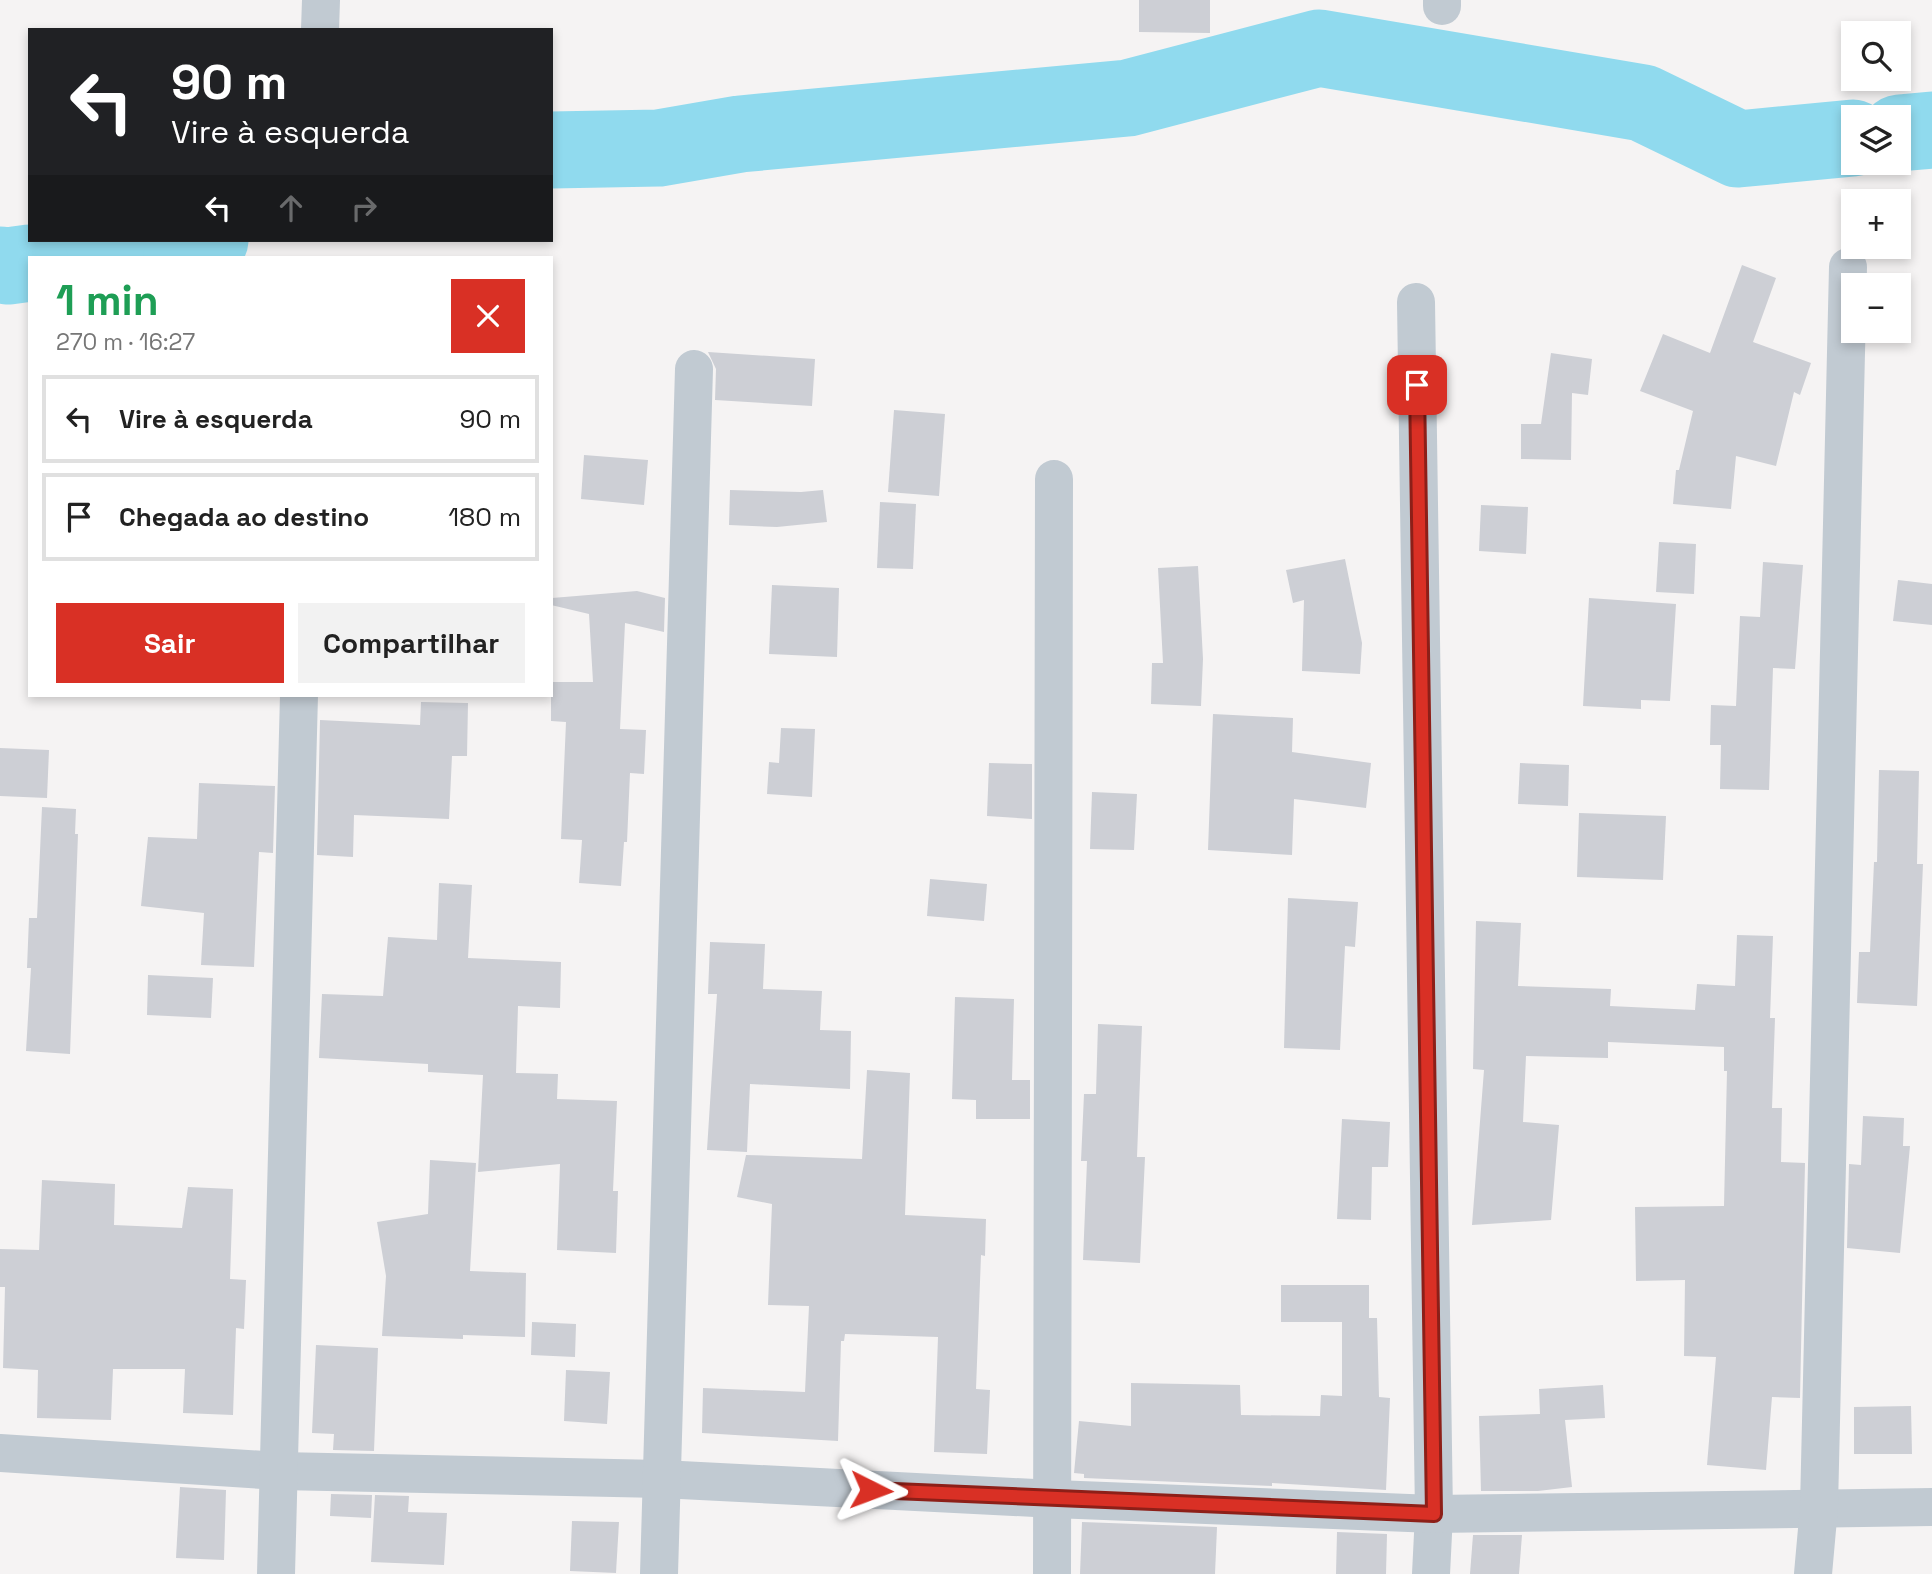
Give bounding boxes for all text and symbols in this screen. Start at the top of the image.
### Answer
map controls [1841,21,1911,343]
button: search [1841,21,1911,91]
text: 90 m [171,51,287,113]
icon: left [56,56,147,147]
button: layers [1841,105,1911,175]
text: Vire à esquerda [171,112,409,152]
icon: left [199,189,237,227]
icon: ahead [272,189,310,227]
icon: right [345,189,383,227]
button: + [1841,189,1911,259]
button: − [1841,273,1911,343]
text: 1 min [56,274,159,327]
button: close [451,279,525,353]
text: 270 m · 16:27 [56,327,195,357]
pin [1387,355,1447,415]
icon: arrive [1398,366,1436,404]
icon: left [60,400,98,438]
text: Vire à esquerda [119,402,313,436]
text: 90 m [459,402,521,436]
icon: arrive [60,498,98,536]
text: Chegada ao destino [119,500,369,534]
text: 180 m [448,500,521,534]
button: Sair [56,603,284,683]
button: Compartilhar [298,603,525,683]
position arrow [834,1453,908,1527]

